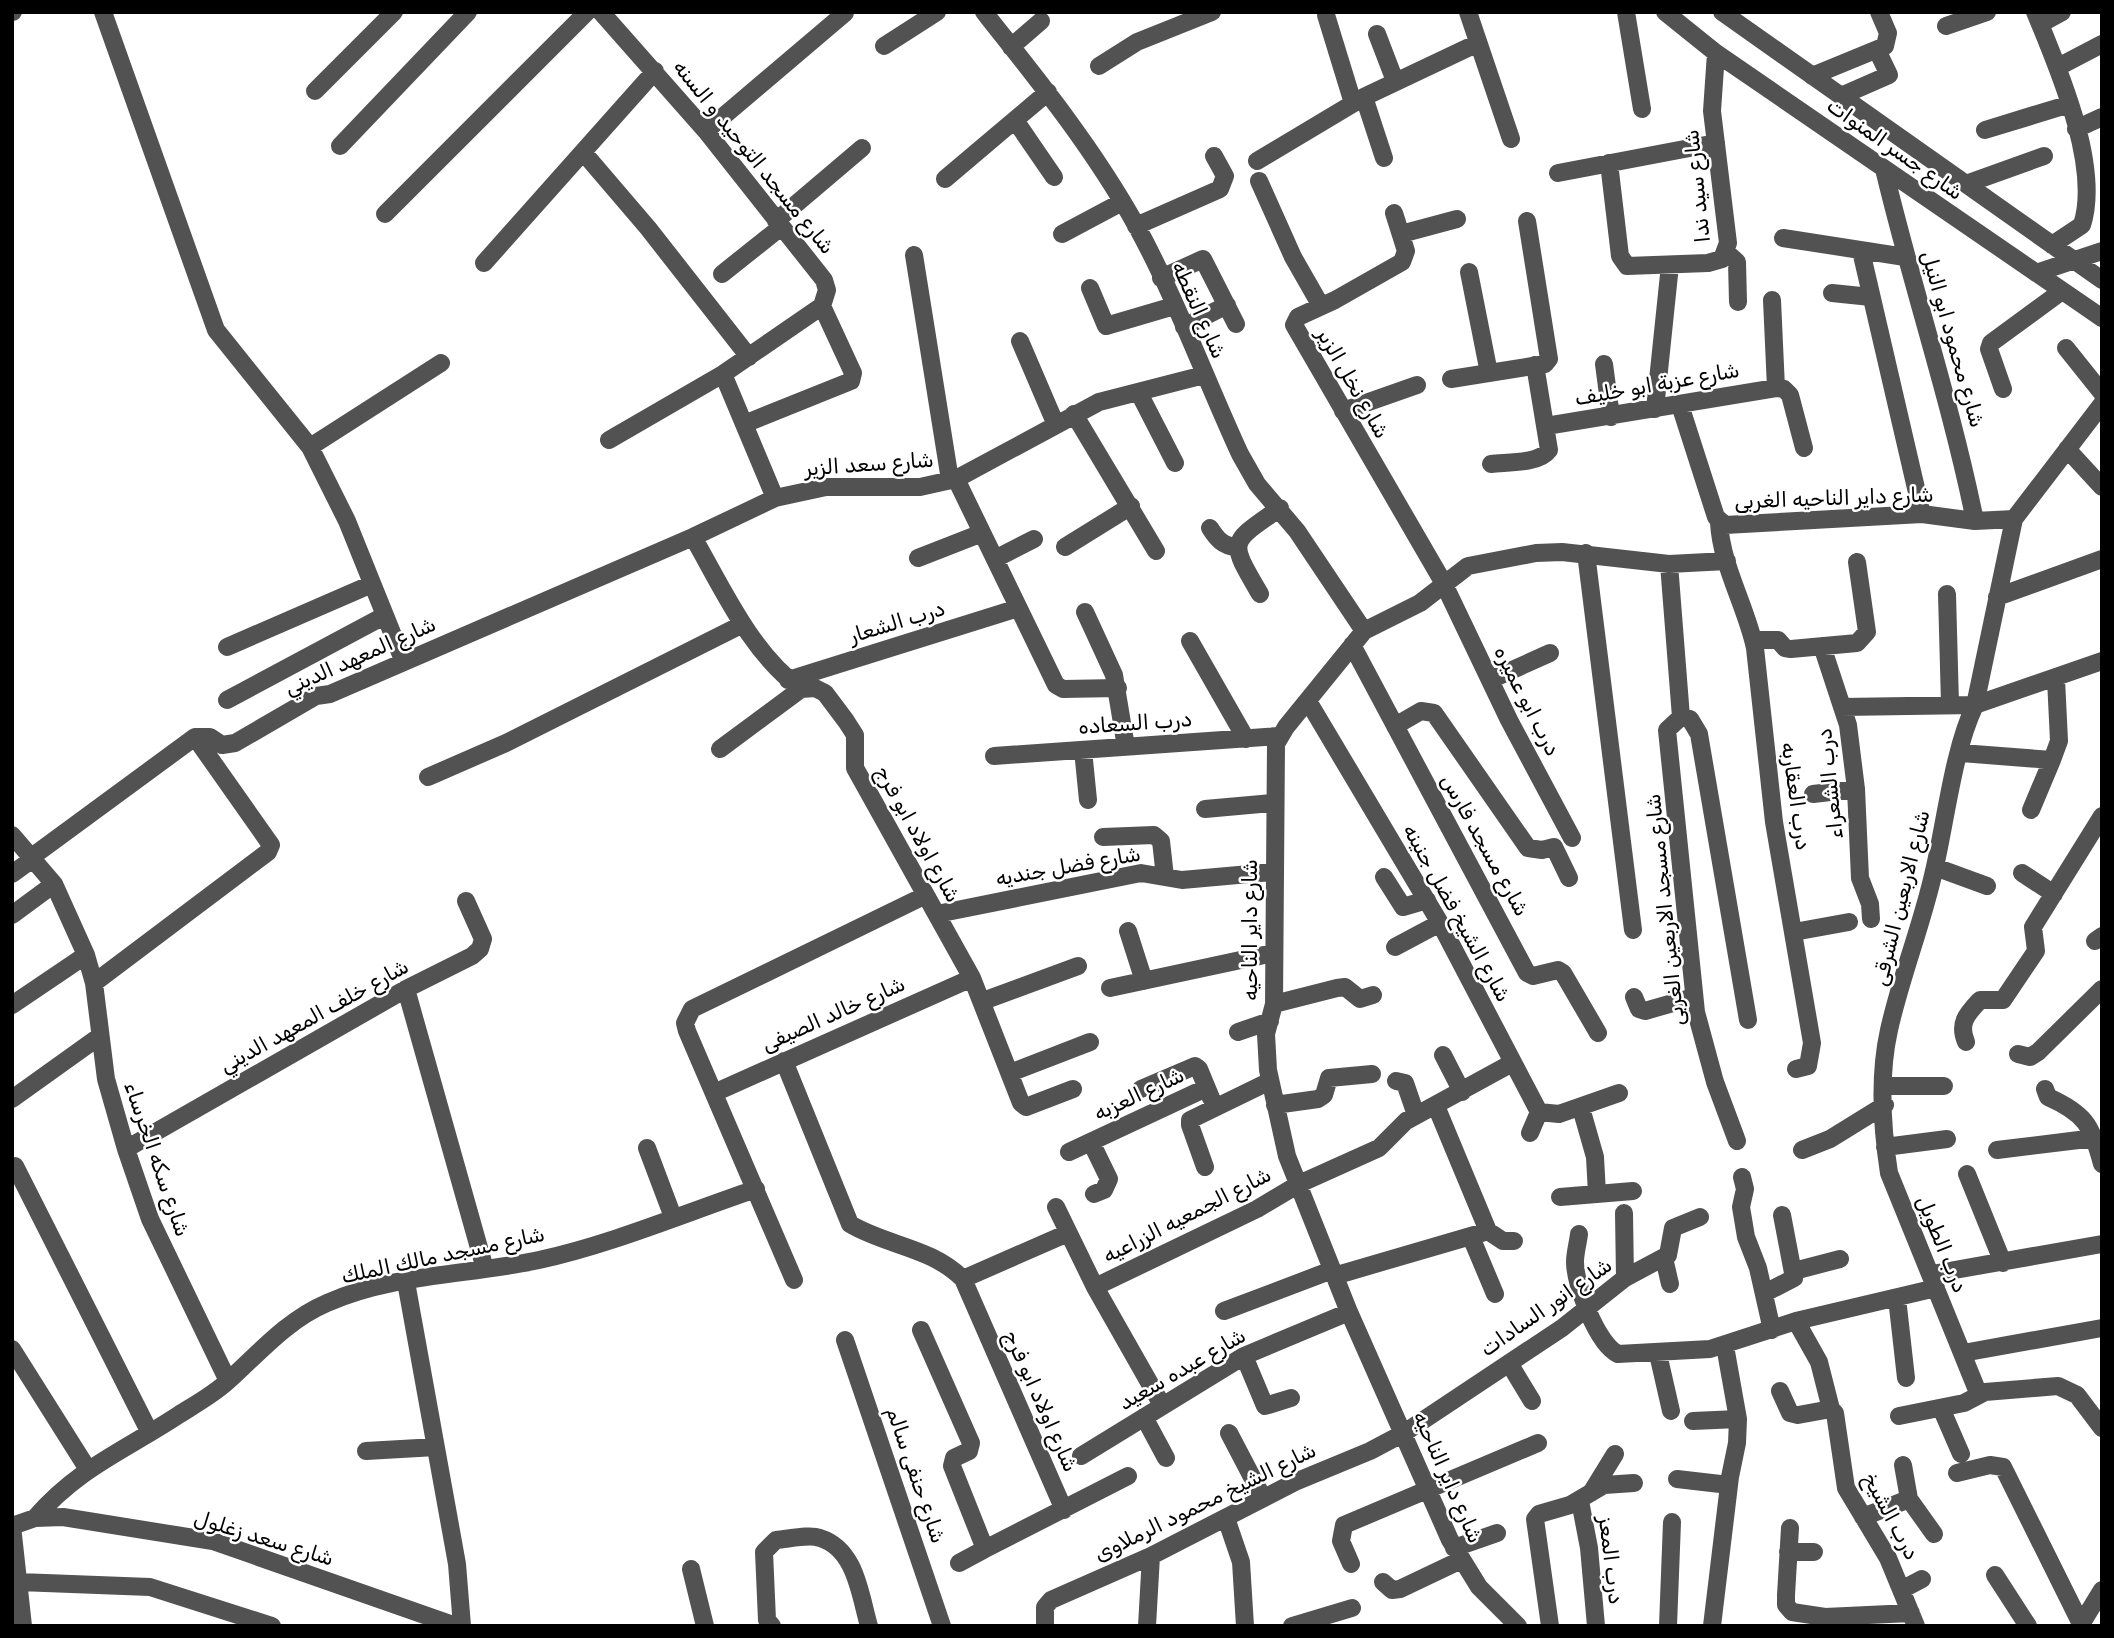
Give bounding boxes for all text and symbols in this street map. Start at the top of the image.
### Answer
street label: شارع مسجد التوحيد و السنه [667,55,840,260]
street label: شارع جسر المنوات [1821,92,1968,207]
street label: شارع سيد ندا [1678,128,1717,244]
street label: شارع محمود ابو النيل [1914,248,1991,431]
street label: شارع النقطه [1165,257,1232,363]
street label: شارع نخل الزير [1309,321,1395,443]
street label: شارع عزبة ابو خليف [1573,357,1742,412]
street label: شارع سعد الزير [802,447,935,483]
street label: شارع داير الناحيه الغربى [1734,482,1934,515]
street label: درب الشعار [844,595,948,649]
street label: شارع المعهد الديني [280,611,441,704]
street label: درب ابو عميره [1489,642,1566,760]
street label: درب السعاده [1077,706,1193,739]
street label: درب الشعراء [1811,727,1848,841]
street label: درب العقاربه [1777,740,1816,851]
street label: شارع اولاد ابو فرج [869,761,966,907]
street label: شارع مسجد فارس [1434,769,1535,921]
street label: شارع مسجد الاربعين الغربى [1640,792,1691,1027]
street label: شارع الاربعين الشرقى [1867,807,1936,989]
street label: شارع الشيخ فضل جنينه [1396,820,1517,1007]
street label: شارع فضل جنديه [993,840,1143,893]
street label: شارع داير الناحيه [1237,859,1264,1001]
street label: شارع خلف المعهد الديني [215,953,415,1081]
street label: شارع خالد الصيفى [757,971,909,1058]
street label: شارع العزبه [1090,1062,1189,1127]
street label: شارع سكه الخرساء [117,1078,196,1240]
street label: شارع الجمعيه الزراعيه [1099,1161,1276,1270]
street label: درب الطويل [1912,1192,1973,1296]
street label: شارع مسجد مالك الملك [339,1221,547,1290]
street label: شارع انور السادات [1475,1252,1617,1363]
street label: شارع عبده سعيد [1114,1322,1251,1417]
street label: شارع اولاد ابو فرج [997,1326,1084,1476]
street label: شارع حنفى سالم [880,1403,951,1547]
street label: شارع داير الناحيه [1406,1407,1489,1547]
street label: شارع الشيخ محمود الرملاوى [1090,1437,1321,1568]
street label: درب الشيخ [1856,1468,1925,1565]
street label: شارع سعد زغلول [191,1504,337,1573]
street label: درب المعز [1593,1513,1629,1605]

